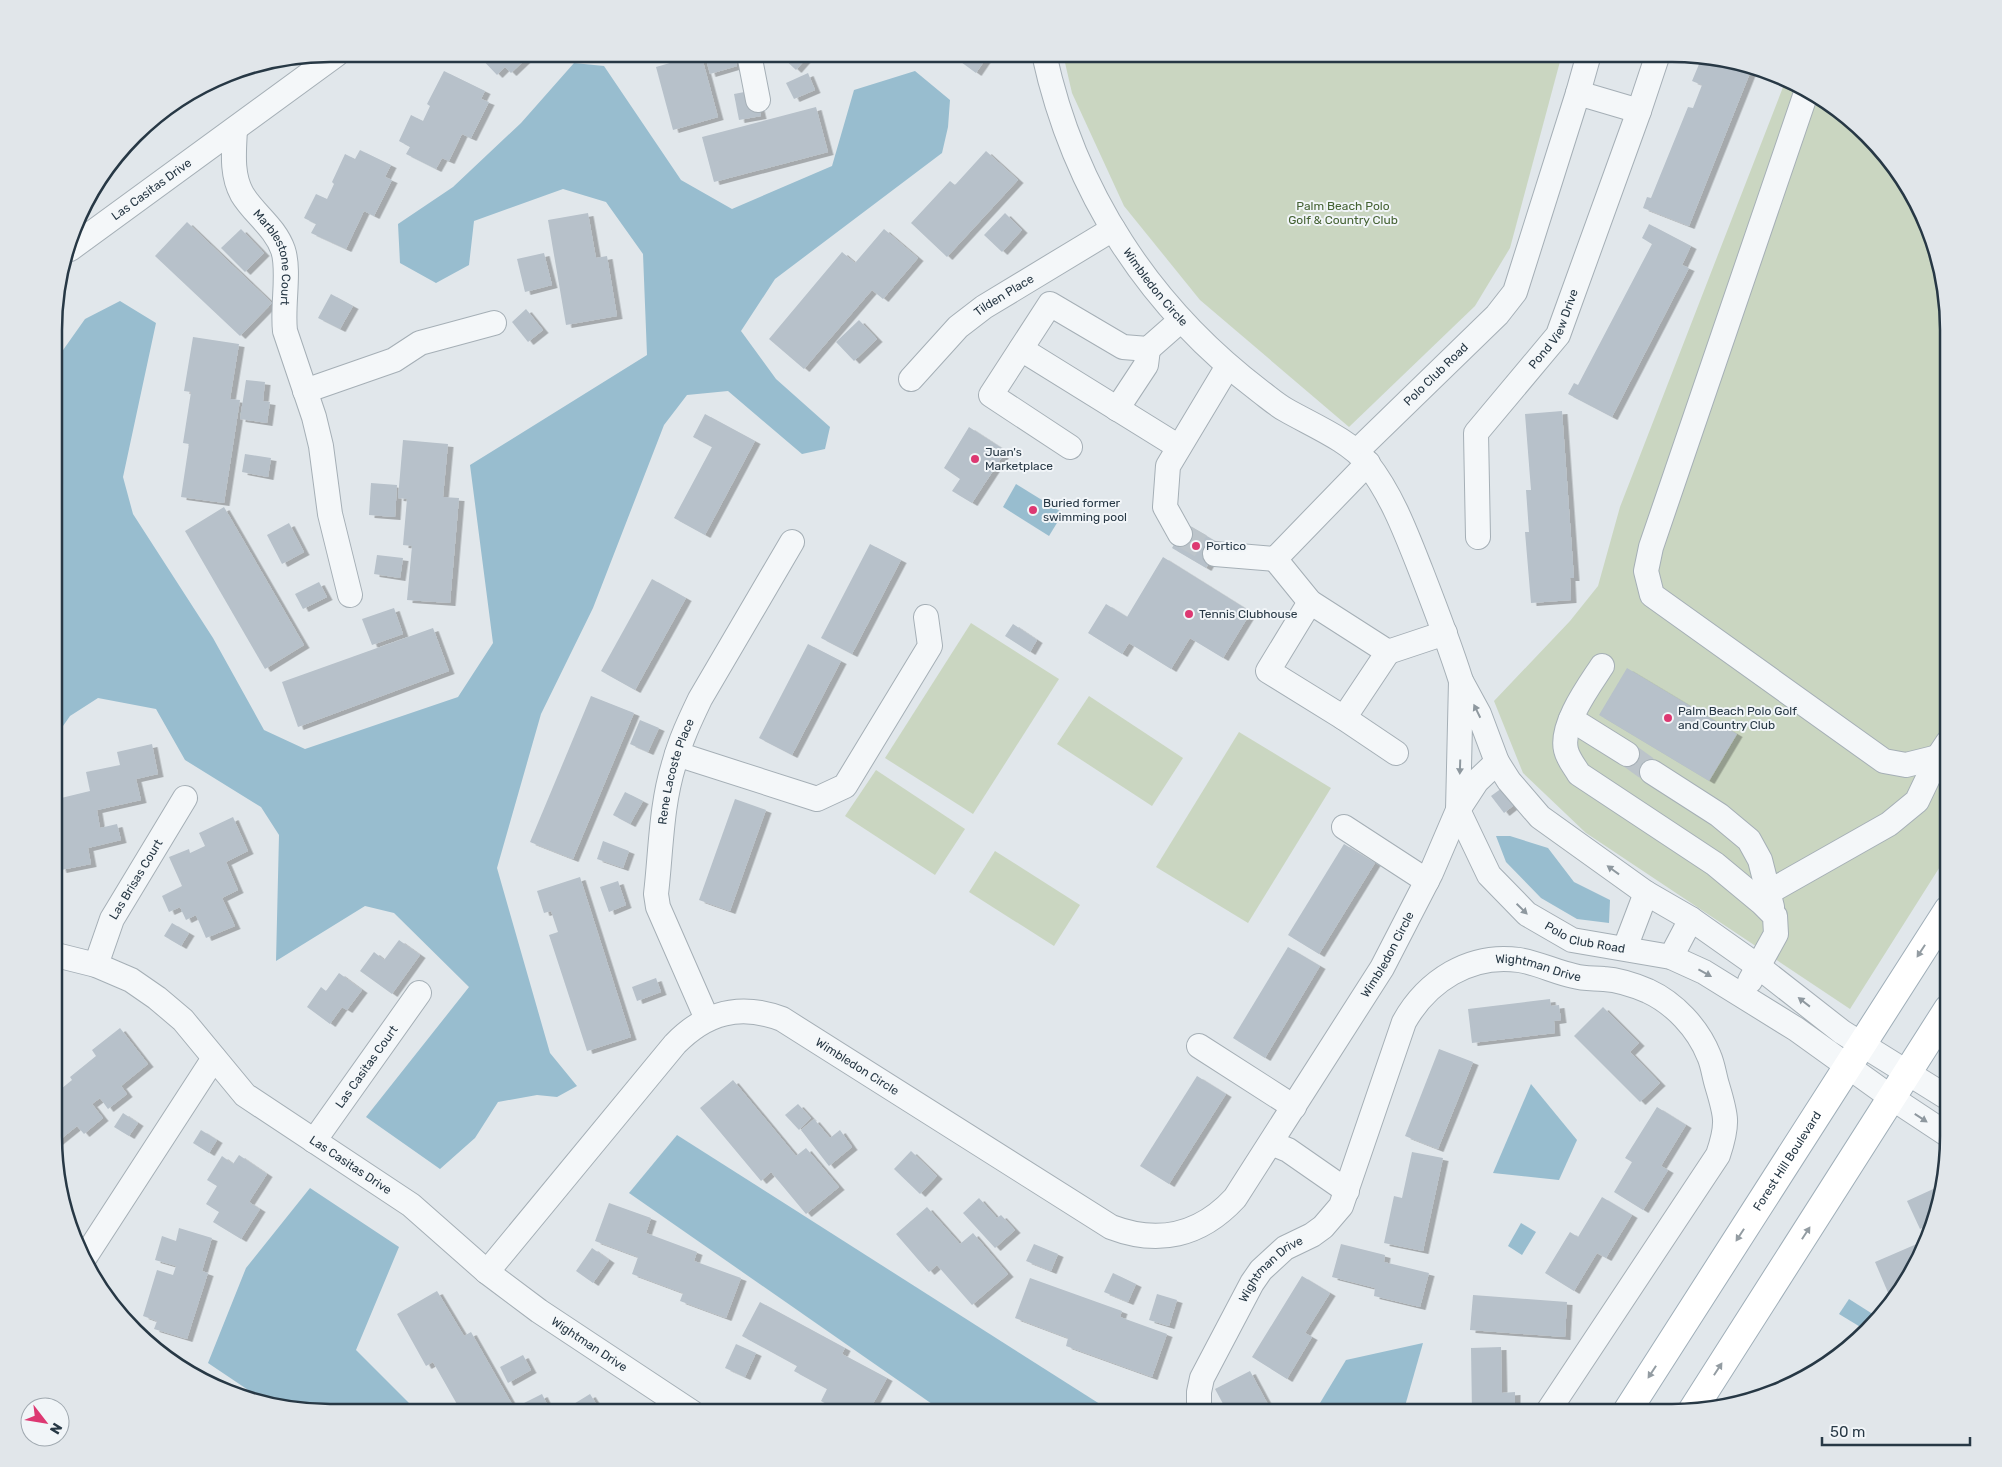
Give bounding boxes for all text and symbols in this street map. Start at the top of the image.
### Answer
street label: Las Casitas Drive [109,155,194,223]
park label: Palm Beach Polo Golf & Country Club [1288,199,1398,227]
street label: Marblestone Court [250,207,293,306]
street label: Wimbledon Circle [1120,245,1191,329]
street label: Tilden Place [971,271,1036,319]
street label: Pond View Drive [1526,287,1581,372]
street label: Polo Club Road [1401,340,1471,409]
place label: Juan's Marketplace [985,445,1053,473]
marker: Juan's Marketplace [969,453,981,465]
place label: Buried former swimming pool [1043,496,1127,524]
marker: Buried former swimming pool [1027,504,1039,516]
place label: Portico [1206,539,1246,553]
marker: Portico [1190,540,1202,552]
place label: Tennis Clubhouse [1199,607,1298,621]
marker: Tennis Clubhouse [1183,608,1195,620]
one-way arrow [1472,704,1480,718]
place label: Palm Beach Polo Golf and Country Club [1678,704,1797,732]
marker: Palm Beach Polo Golf and Country Club [1662,712,1674,724]
street label: Rene Lacoste Place [655,716,697,825]
one-way arrow [1456,759,1464,775]
street label: Las Brisas Court [106,836,166,922]
one-way arrow [1607,864,1620,875]
one-way arrow [1516,903,1528,915]
street label: Wimbledon Circle [1358,909,1417,1000]
street label: Polo Club Road [1542,919,1626,956]
one-way arrow [1917,944,1926,958]
street label: Wightman Drive [1495,952,1583,985]
one-way arrow [1699,969,1712,978]
one-way arrow [1797,997,1810,1007]
street label: Las Casitas Court [333,1023,401,1111]
street label: Wimbledon Circle [813,1035,902,1098]
street label: Forest Hill Boulevard [1750,1109,1824,1213]
one-way arrow [1914,1113,1928,1122]
street label: Las Casitas Drive [307,1133,394,1197]
one-way arrow [1801,1226,1811,1239]
one-way arrow [1735,1229,1744,1242]
street label: Wightman Drive [1236,1233,1305,1305]
street label: Wightman Drive [549,1314,630,1375]
one-way arrow [1714,1363,1723,1376]
one-way arrow [1648,1366,1657,1379]
north arrow [20,1397,70,1447]
scale bar [1822,1414,1970,1446]
text: N [46,1420,66,1437]
text: 50 m [1830,1423,1865,1441]

